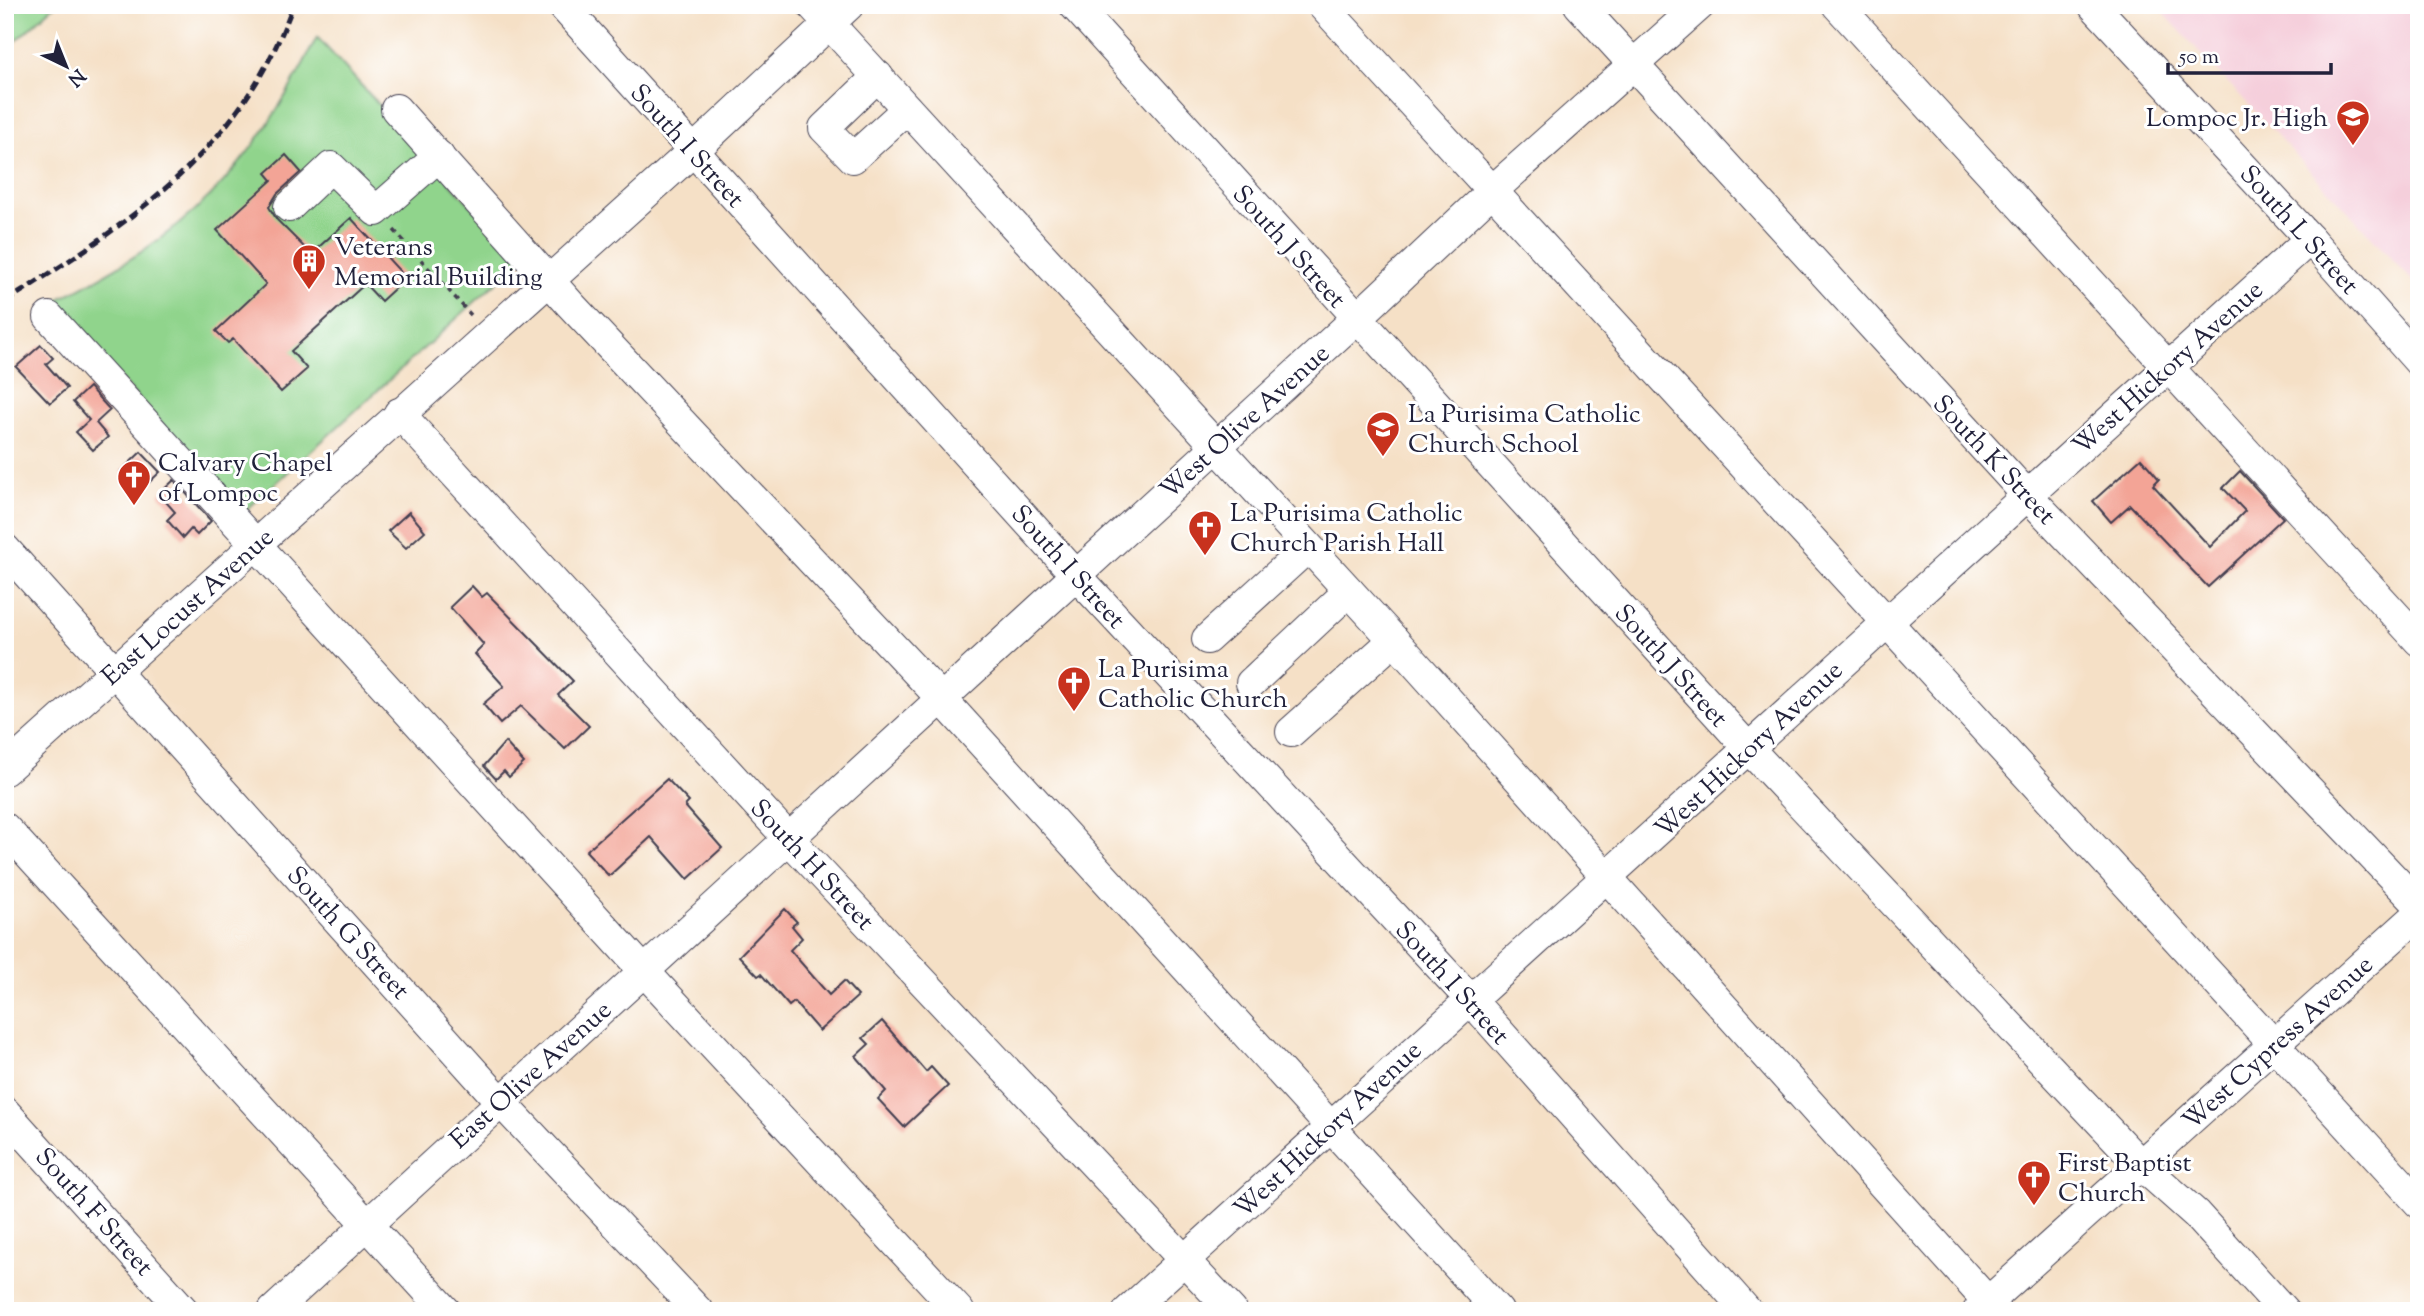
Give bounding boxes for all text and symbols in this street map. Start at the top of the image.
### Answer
north arrow [32,32,102,102]
scale bar [2168,32,2331,76]
text: 50 m [2178,43,2219,73]
text: N [61,62,91,92]
street label: South I Street [620,76,752,217]
school or university icon: Lompoc Jr. High [2334,98,2372,147]
place label: Lompoc Jr. High [2146,101,2328,138]
street label: South L Street [2230,158,2366,304]
street label: South J Street [1223,178,1354,318]
place label: Veterans Memorial Building [334,230,543,297]
building icon: Veterans Memorial Building [290,242,328,291]
street label: West Hickory Avenue [2065,273,2272,465]
street label: West Olive Avenue [1153,336,1339,509]
street label: South K Street [1923,387,2063,534]
place label: La Purisima Catholic Church School [1408,397,1641,464]
school or university icon: La Purisima Catholic Church School [1364,409,1402,458]
place label: Calvary Chapel of Lompoc [158,446,333,513]
church icon: Calvary Chapel of Lompoc [115,458,153,507]
place label: La Purisima Catholic Church Parish Hall [1230,496,1463,563]
street label: South I Street [1001,497,1133,638]
church icon: La Purisima Catholic Church Parish Hall [1186,508,1224,557]
street label: East Locust Avenue [94,520,283,695]
street label: South J Street [1605,597,1736,737]
place label: La Purisima Catholic Church [1098,652,1288,719]
street label: West Hickory Avenue [1647,654,1852,848]
church icon: La Purisima Catholic Church [1055,664,1093,713]
street label: South H Street [740,792,882,940]
street label: South G Street [277,859,417,1009]
street label: South I Street [1385,913,1517,1054]
street label: West Cypress Avenue [2175,948,2382,1140]
street label: East Olive Avenue [443,993,621,1159]
street label: West Hickory Avenue [1226,1034,1431,1228]
street label: South F Street [25,1140,161,1285]
place label: First Baptist Church [2058,1146,2192,1213]
church icon: First Baptist Church [2015,1158,2053,1207]

